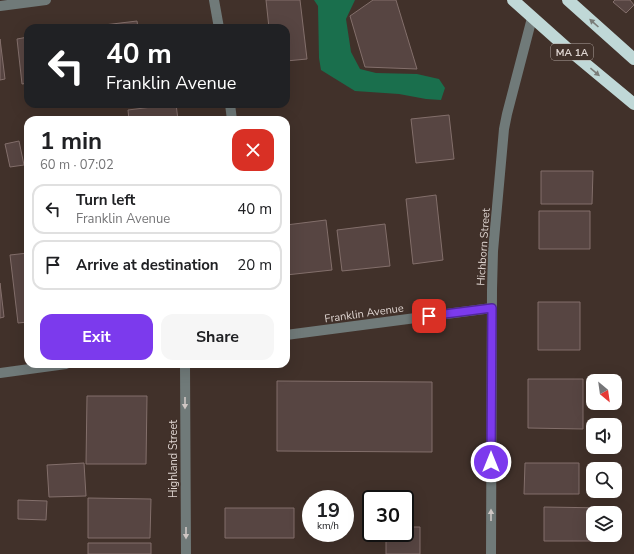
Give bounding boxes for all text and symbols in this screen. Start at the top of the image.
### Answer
one-way arrow [589,18,599,28]
text: 40 m [106,35,172,73]
icon: left [40,40,92,92]
road number: MA 1A [551,44,593,60]
one-way arrow [590,67,600,76]
text: Franklin Avenue [106,71,236,95]
text: 1 min [40,125,102,157]
button: close [232,129,274,171]
text: 60 m · 07:02 [40,156,114,174]
text: Turn left [76,190,135,210]
icon: left [42,198,64,220]
text: 40 m [237,199,272,219]
street label: Hichborn Street [473,208,494,286]
text: Franklin Avenue [76,210,170,228]
icon: arrive [42,254,64,276]
text: Arrive at destination [76,255,219,275]
text: 20 m [237,255,272,275]
pin [412,299,446,333]
street label: Franklin Avenue [324,301,405,326]
icon: arrive [418,305,440,327]
button: Exit [40,314,153,360]
button: Share [161,314,274,360]
north arrow [586,374,622,410]
map controls [586,374,622,542]
one-way arrow [182,397,188,410]
button: sound [586,418,622,454]
street label: Highland Street [166,420,181,498]
position arrow [470,441,512,483]
button: search [586,462,622,498]
speed limit sign: 30 [362,490,414,542]
text: 19 [316,497,340,524]
button: layers [586,506,622,542]
one-way arrow [488,508,494,521]
text: km/h [317,519,339,533]
one-way arrow [183,527,189,540]

